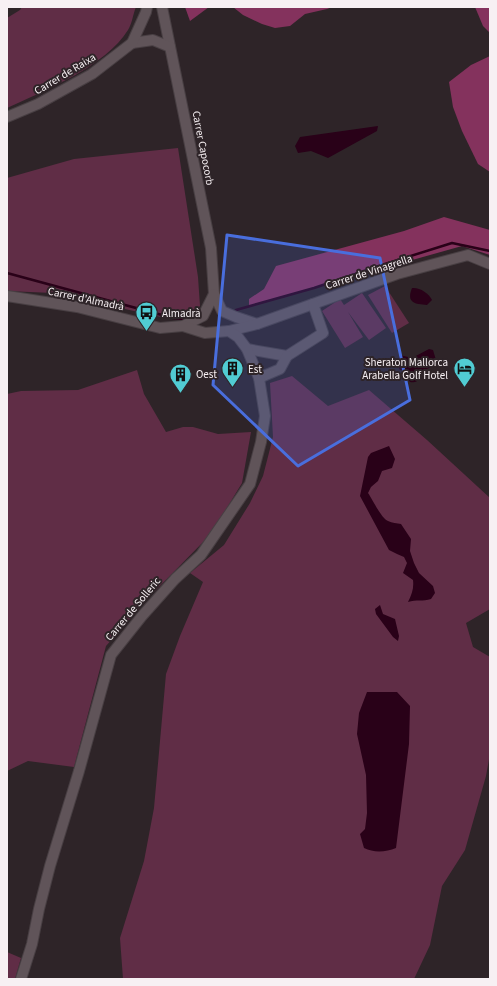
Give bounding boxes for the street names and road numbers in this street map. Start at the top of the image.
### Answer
street label: Carrer de Raixa [31,50,99,98]
street label: Carrer Capocorb [188,110,218,186]
street label: Carrer de Vinagrella [324,251,414,293]
street label: Carrer d'Almadrà [46,284,126,314]
street label: Carrer de Solleric [102,574,164,644]

